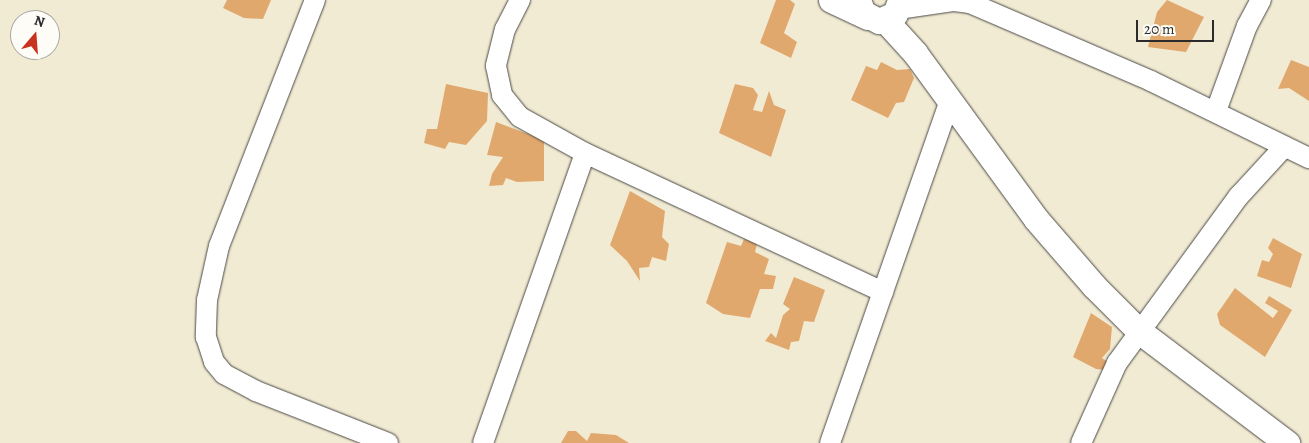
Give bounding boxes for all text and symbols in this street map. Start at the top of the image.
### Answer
north arrow [10,10,60,60]
scale bar [1139,10,1216,42]
text: N [32,11,47,32]
text: 20 m [1144,19,1175,39]

